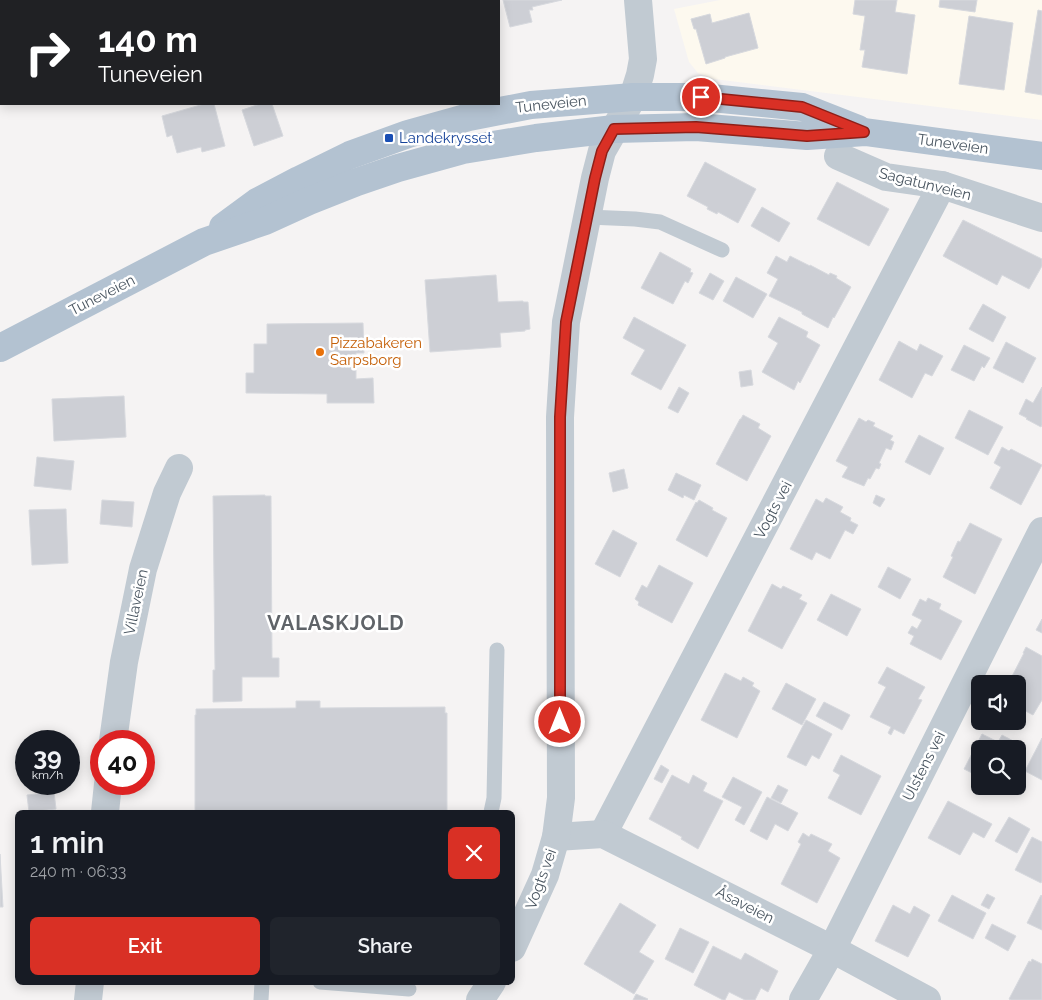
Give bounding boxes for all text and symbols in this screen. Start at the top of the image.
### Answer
text: 140 m [98,19,198,60]
icon: right [15,20,80,85]
text: Tuneveien [98,61,203,87]
pin [680,76,722,118]
icon: arrive [687,83,715,111]
street label: Tuneveien [515,91,587,117]
place label: Landekrysset [399,129,492,147]
street label: Tuneveien [916,130,990,158]
marker: Landekrysset [383,132,395,144]
street label: Sagatunveien [877,164,973,204]
street label: Tuneveien [66,271,138,319]
place label: Pizzabakeren Sarpsborg [330,334,422,369]
marker: Pizzabakeren Sarpsborg [314,346,326,358]
street label: Vogts vei [750,478,796,542]
street label: Villaveien [120,567,152,637]
district label: VALASKJOLD [267,611,405,635]
map controls [971,675,1026,795]
button: sound [971,675,1026,730]
position arrow [533,695,585,747]
street label: Ulstens vei [899,728,949,804]
speed limit sign: 40 [90,730,155,795]
button: search [971,740,1026,795]
text: 39 [33,741,62,771]
text: km/h [32,768,63,782]
text: 1 min [30,825,105,860]
button: close [448,827,500,879]
street label: Vogts vei [522,846,560,912]
text: 240 m · 06:33 [30,862,126,881]
street label: Åsaveien [713,883,777,927]
button: Exit [30,917,260,975]
button: Share [270,917,500,975]

